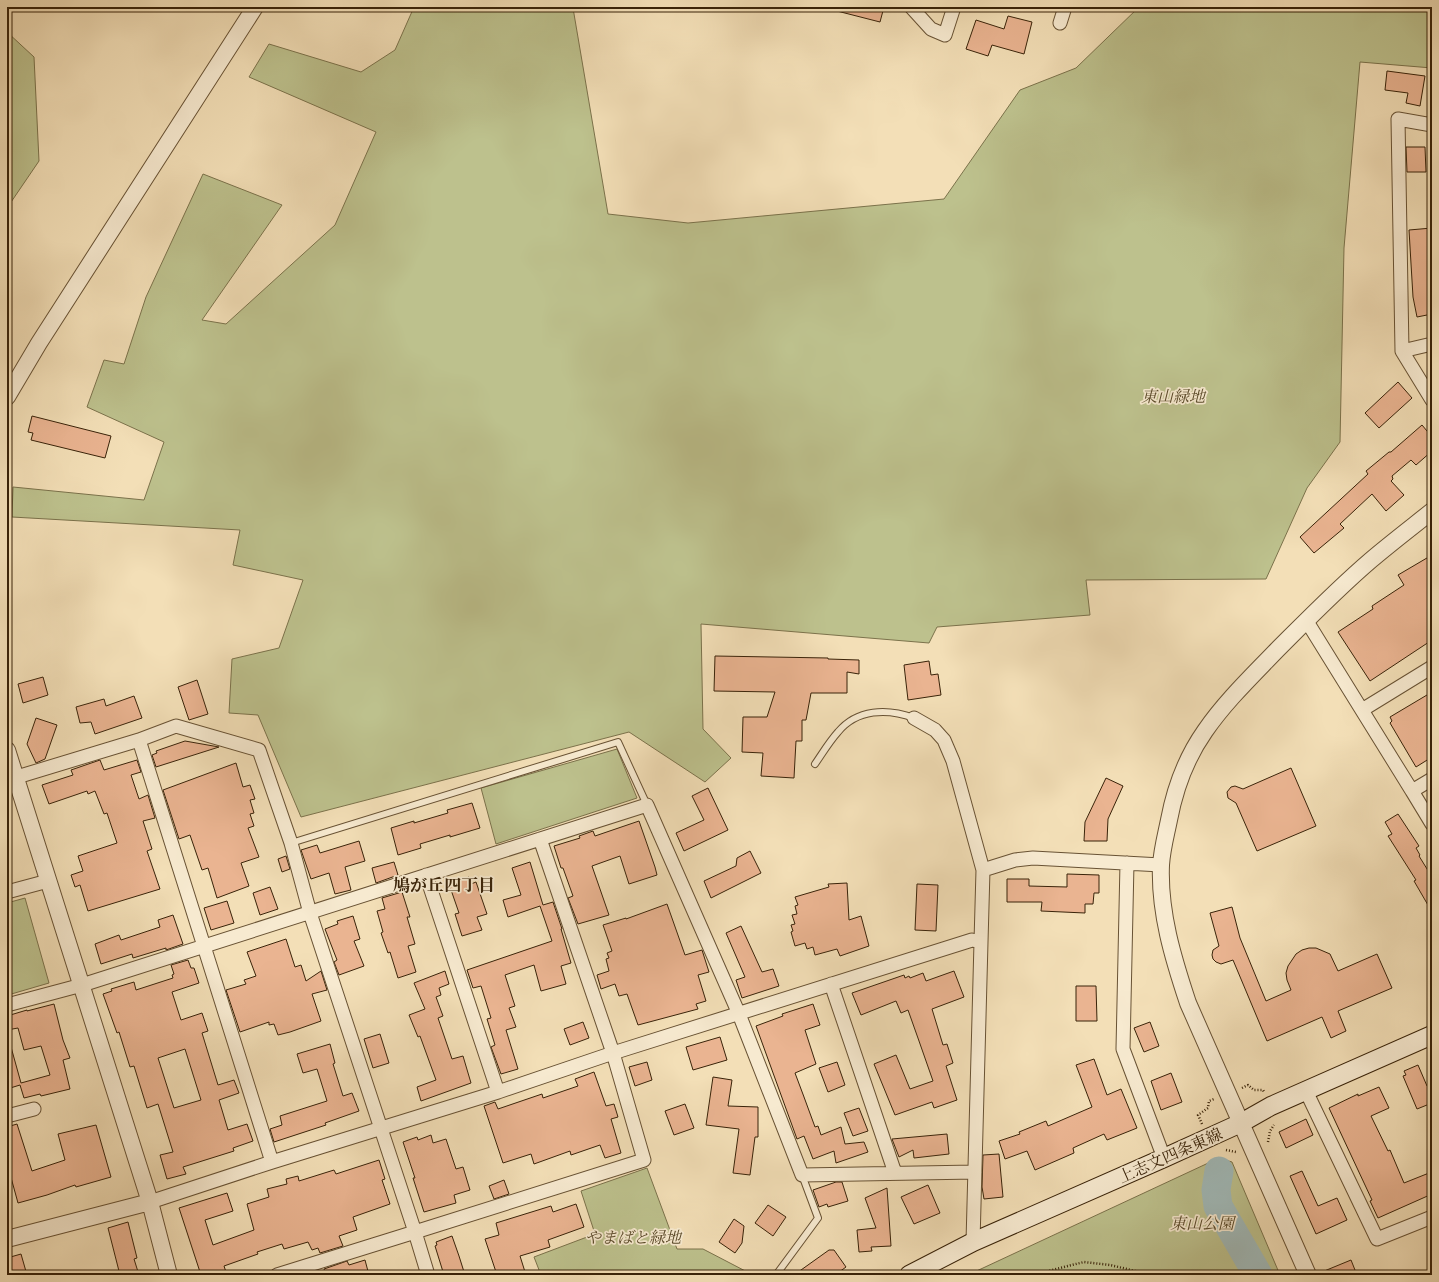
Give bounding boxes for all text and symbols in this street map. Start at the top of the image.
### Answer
park label: 東山緑地 [1141,386,1207,407]
district label: 鳩が丘四丁目 [393,874,495,896]
street label: 上志文四条東線 [1115,1123,1226,1188]
park label: 東山公園 [1170,1213,1237,1234]
park label: やまばと緑地 [585,1227,683,1248]

